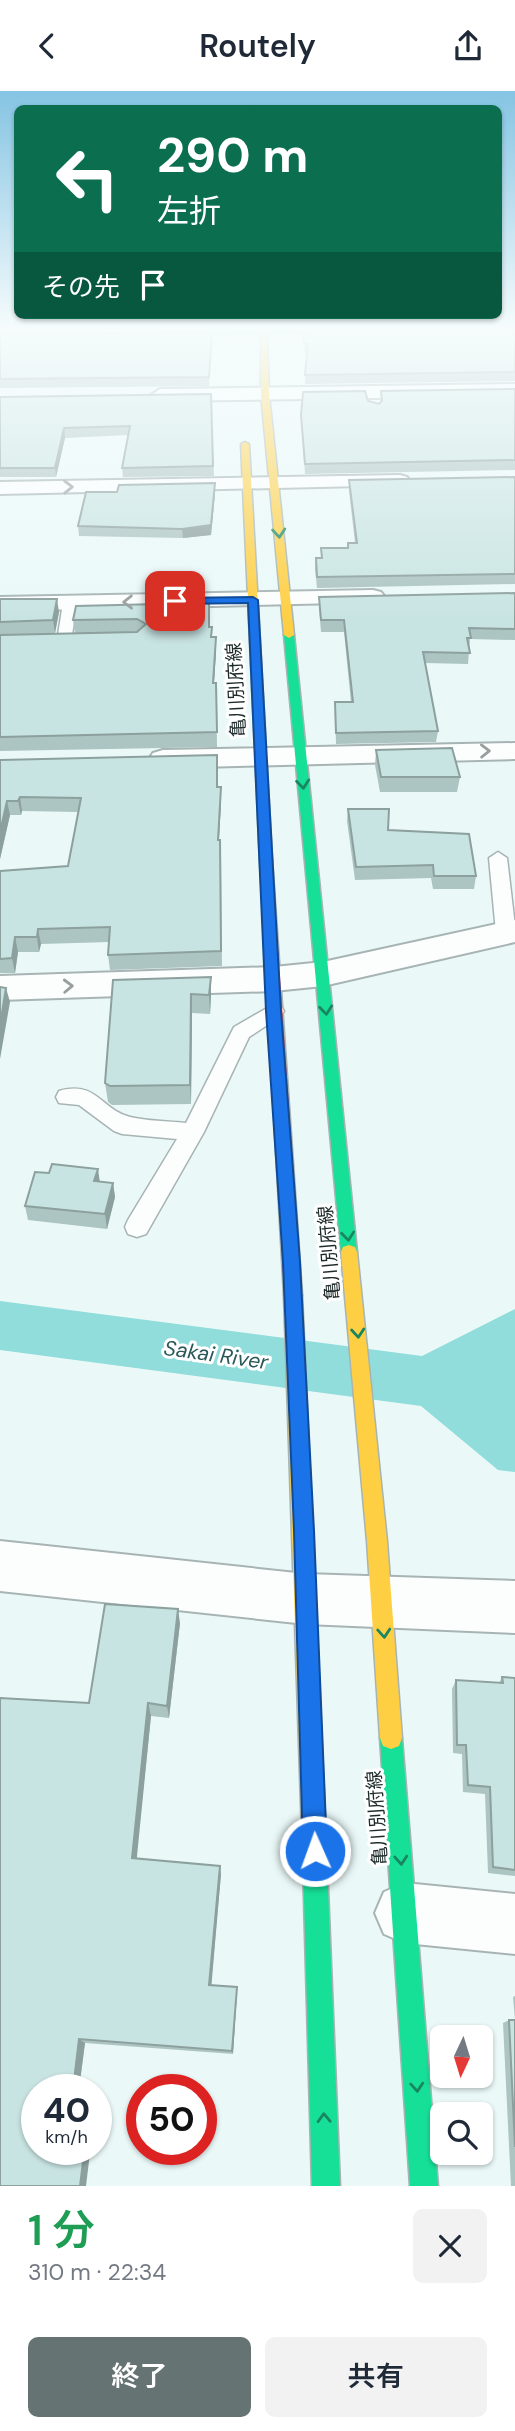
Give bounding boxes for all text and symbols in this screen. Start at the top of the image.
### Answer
text: Routely [199,25,316,67]
icon: back [28,27,66,65]
icon: share [449,27,487,65]
text: 290 m [157,123,308,187]
icon: left [42,133,133,224]
text: 左折 [157,190,221,232]
icon: arrive [134,266,172,304]
text: その先 [42,270,120,304]
one-way arrow [63,479,74,495]
one-way arrow [271,527,286,539]
pin [145,571,205,631]
icon: arrive [156,582,194,620]
one-way arrow [123,594,133,610]
street label: 亀川別府線 [221,642,251,738]
one-way arrow [479,744,490,759]
one-way arrow [295,778,310,789]
one-way arrow [63,978,74,993]
one-way arrow [318,1005,333,1016]
street label: 亀川別府線 [312,1205,346,1301]
one-way arrow [340,1231,355,1242]
one-way arrow [350,1328,365,1339]
water label: Sakai River [162,1334,271,1376]
one-way arrow [376,1628,391,1639]
street label: 亀川別府線 [361,1770,393,1866]
position arrow [278,1814,352,1888]
one-way arrow [393,1855,408,1866]
north arrow [430,2025,494,2088]
map controls [430,2025,493,2165]
speed limit sign: 50 [126,2074,217,2165]
one-way arrow [409,2082,424,2093]
text: 40 [43,2087,90,2133]
button: search [430,2102,493,2165]
one-way arrow [316,2112,331,2123]
text: km/h [45,2125,88,2149]
text: 1 分 [28,2203,95,2258]
button: close [413,2209,487,2283]
text: 310 m · 22:34 [28,2257,166,2287]
button: 終了 [28,2337,251,2417]
button: 共有 [265,2337,487,2417]

